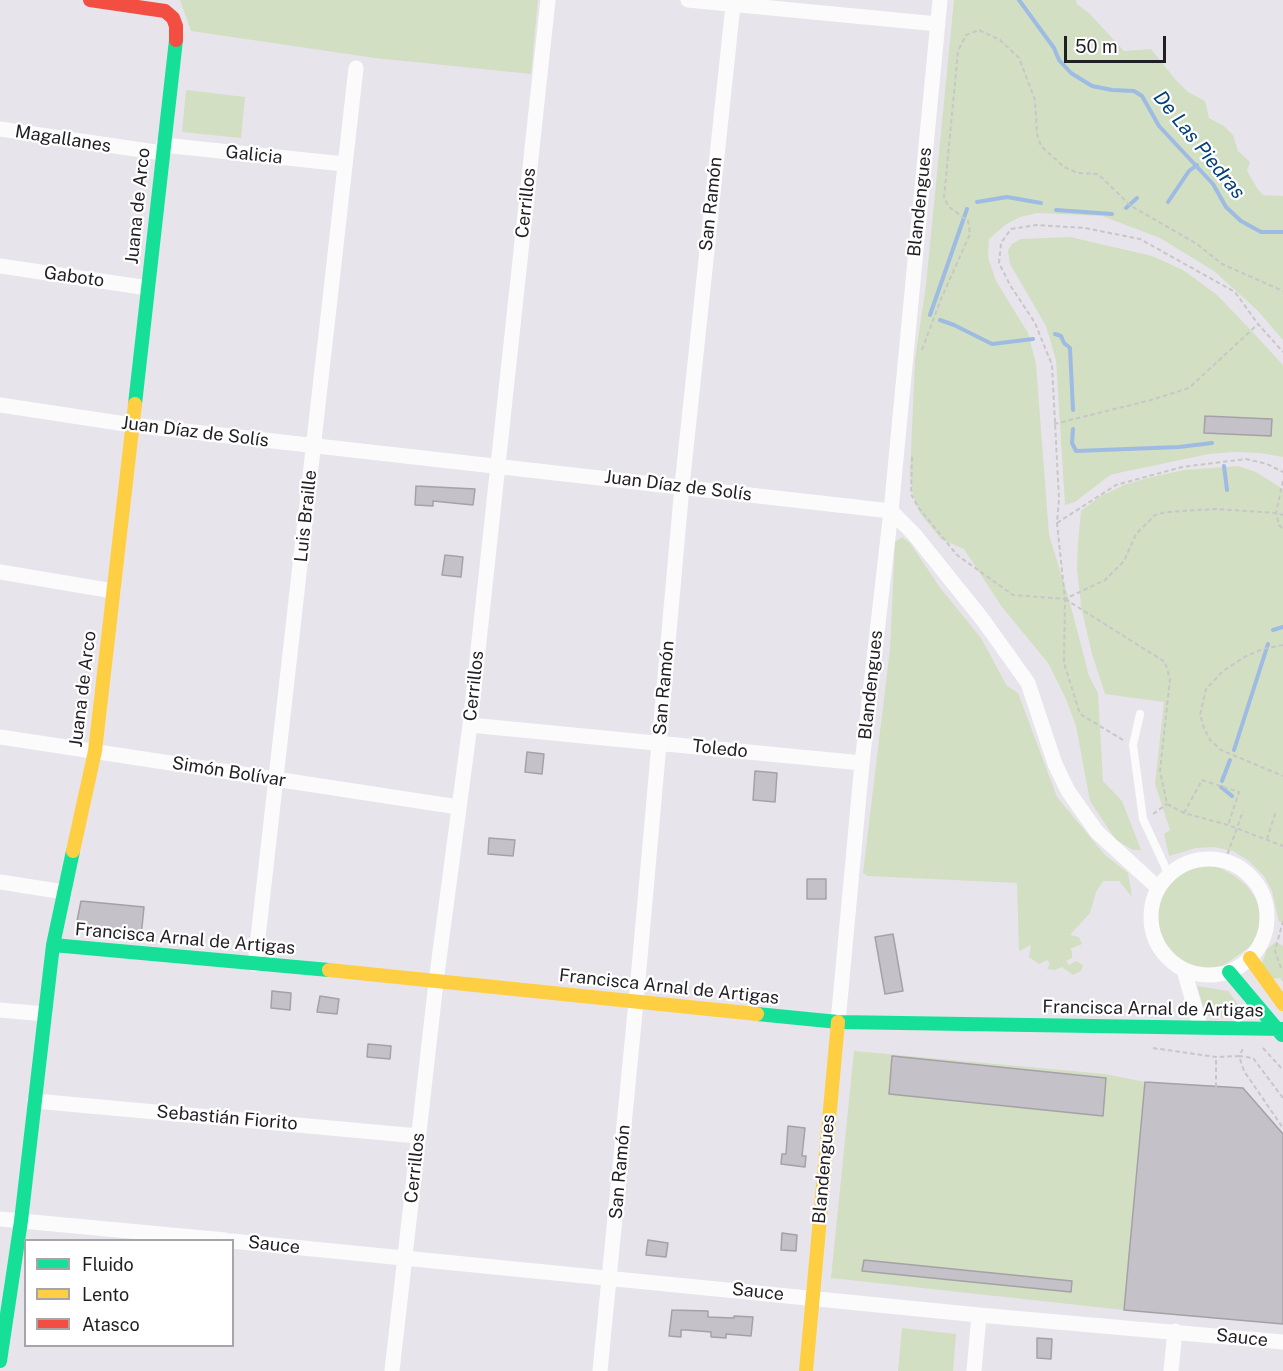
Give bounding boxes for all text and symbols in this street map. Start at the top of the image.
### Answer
scale bar [1067,24,1169,62]
text: 50 m [1075,36,1118,57]
water label: De Las Piedras [1148,86,1250,204]
street label: Magallanes [13,121,113,157]
street label: Galicia [225,141,283,169]
street label: Blandengues [904,146,936,258]
street label: Juana de Arco [121,147,155,265]
street label: San Ramón [695,156,727,252]
street label: Cerrillos [512,167,540,239]
street label: Gaboto [42,262,106,292]
street label: Juan Díaz de Solís [120,412,270,452]
street label: Juan Díaz de Solís [603,466,753,506]
street label: Luis Braille [290,469,322,563]
street label: Blandengues [855,629,887,741]
street label: Juana de Arco [65,630,101,748]
street label: San Ramón [649,640,679,736]
street label: Cerrillos [460,650,488,722]
street label: Toledo [691,735,749,763]
street label: Simón Bolívar [171,752,287,792]
street label: Francisca Arnal de Artigas [74,919,296,959]
street label: Francisca Arnal de Artigas [558,965,780,1009]
street label: Francisca Arnal de Artigas [1042,996,1264,1022]
street label: Sebastián Fiorito [156,1101,298,1135]
street label: Blandengues [808,1113,840,1225]
street label: San Ramón [605,1124,635,1220]
street label: Cerrillos [401,1132,429,1204]
street label: Sauce [247,1232,301,1258]
legend [24,1239,234,1347]
text: Fluido [82,1254,134,1275]
street label: Sauce [731,1279,785,1305]
text: Lento [82,1284,129,1305]
text: Atasco [82,1314,140,1335]
street label: Sauce [1215,1325,1269,1351]

